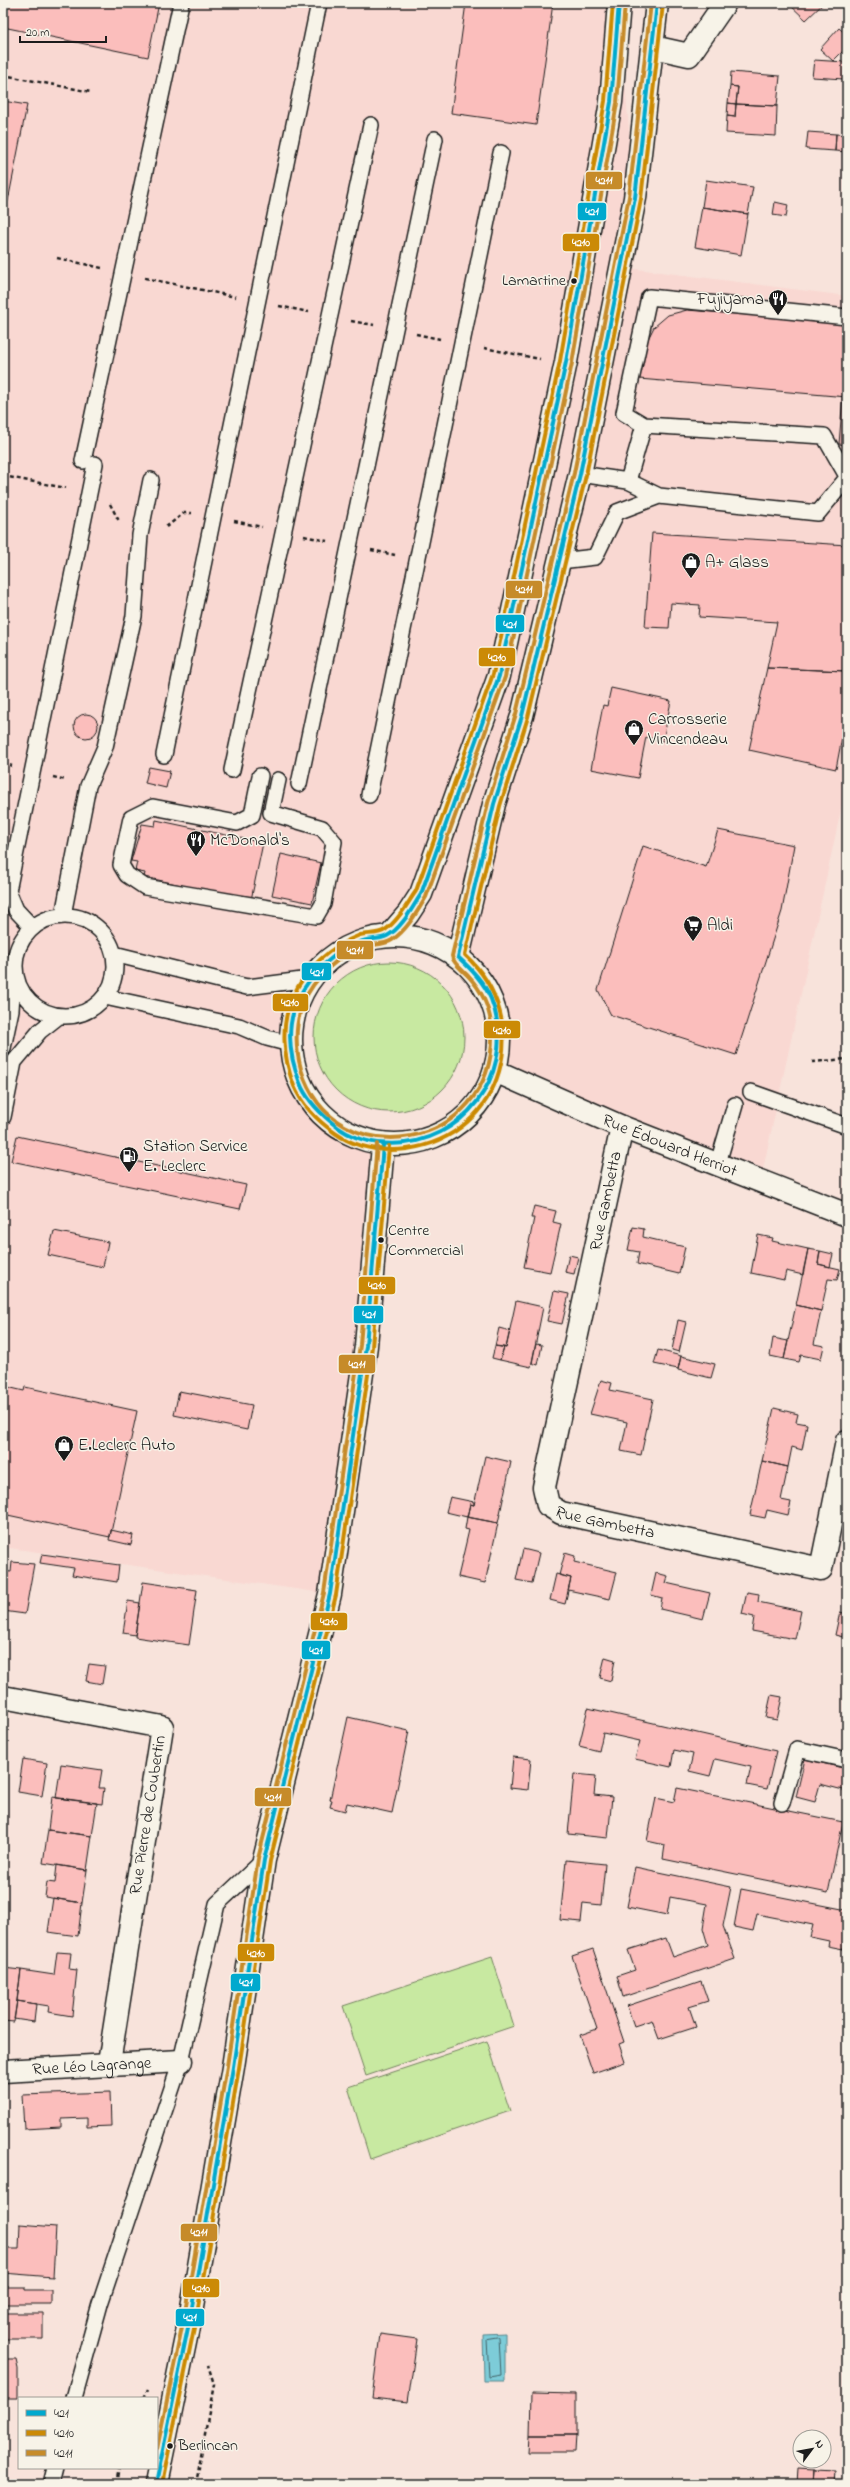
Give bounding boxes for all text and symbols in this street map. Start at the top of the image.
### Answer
scale bar [20,18,106,44]
text: 20 m [26,24,49,42]
line badge: 4211 [585,171,623,190]
text: 4211 [595,173,613,189]
line badge: 421 [577,202,607,221]
text: 421 [584,204,599,220]
line badge: 4210 [562,233,600,252]
text: 4210 [571,235,590,251]
place label: Lamartine [502,269,567,293]
marker: Lamartine [569,276,579,286]
place label: Fujiyama [696,287,764,313]
restaurant icon: Fujiyama [767,288,789,316]
place label: A+ Glass [705,550,769,575]
shop icon: A+ Glass [680,551,702,579]
line badge: 4211 [505,580,543,599]
text: 4211 [515,582,533,598]
line badge: 421 [495,614,525,633]
text: 421 [502,617,517,633]
line badge: 4210 [478,647,516,667]
text: 4210 [487,650,506,666]
place label: Carrosserie Vincendeau [647,707,728,752]
shop icon: Carrosserie Vincendeau [623,718,645,746]
place label: McDonald's [210,828,290,853]
restaurant icon: McDonald's [185,829,207,857]
place label: Aldi [707,913,733,938]
supermarket icon: Aldi [682,914,704,942]
line badge: 4211 [336,940,374,960]
text: 4211 [346,943,364,959]
line badge: 421 [301,962,332,981]
text: 421 [309,965,324,981]
line badge: 4210 [272,993,309,1012]
text: 4210 [280,995,299,1011]
line badge: 4210 [483,1020,521,1039]
text: 4210 [492,1023,511,1039]
street label: Rue Édouard Herriot [598,1107,741,1184]
place label: Station Service E. Leclerc [143,1134,248,1179]
fuel station icon: Station Service E. Leclerc [118,1145,140,1173]
street label: Rue Gambetta [583,1149,629,1253]
place label: Centre Commercial [388,1219,464,1263]
marker: Centre Commercial [376,1235,386,1245]
line badge: 4210 [358,1276,396,1295]
text: 4210 [367,1278,386,1294]
line badge: 421 [353,1305,384,1324]
text: 421 [361,1307,376,1323]
line badge: 4211 [338,1354,376,1374]
text: 4211 [348,1357,366,1373]
place label: E.Leclerc Auto [78,1433,176,1458]
shop icon: E.Leclerc Auto [53,1434,75,1462]
street label: Rue Gambetta [550,1499,657,1545]
line badge: 4210 [310,1612,348,1631]
text: 4210 [319,1614,338,1630]
line badge: 421 [301,1640,331,1660]
text: 421 [308,1643,323,1659]
street label: Rue Pierre de Coubertin [123,1733,173,1897]
line badge: 4211 [254,1787,292,1807]
text: 4211 [264,1790,282,1806]
line badge: 4210 [237,1943,275,1962]
text: 4210 [246,1946,265,1962]
line badge: 421 [230,1973,261,1992]
text: 421 [238,1975,253,1991]
street label: Rue Léo Lagrange [32,2050,152,2082]
line badge: 4211 [180,2223,218,2242]
text: 4211 [190,2225,208,2241]
line badge: 4210 [182,2278,220,2298]
text: 4210 [191,2281,210,2297]
line badge: 421 [175,2308,205,2327]
text: 421 [182,2310,197,2326]
legend [18,2397,158,2469]
text: 421 [54,2405,69,2423]
text: 4210 [54,2425,74,2443]
north arrow [792,2429,832,2469]
place label: Berlincan [177,2434,238,2458]
text: N [811,2437,828,2452]
marker: Berlincan [165,2441,175,2451]
text: 4211 [54,2445,73,2463]

